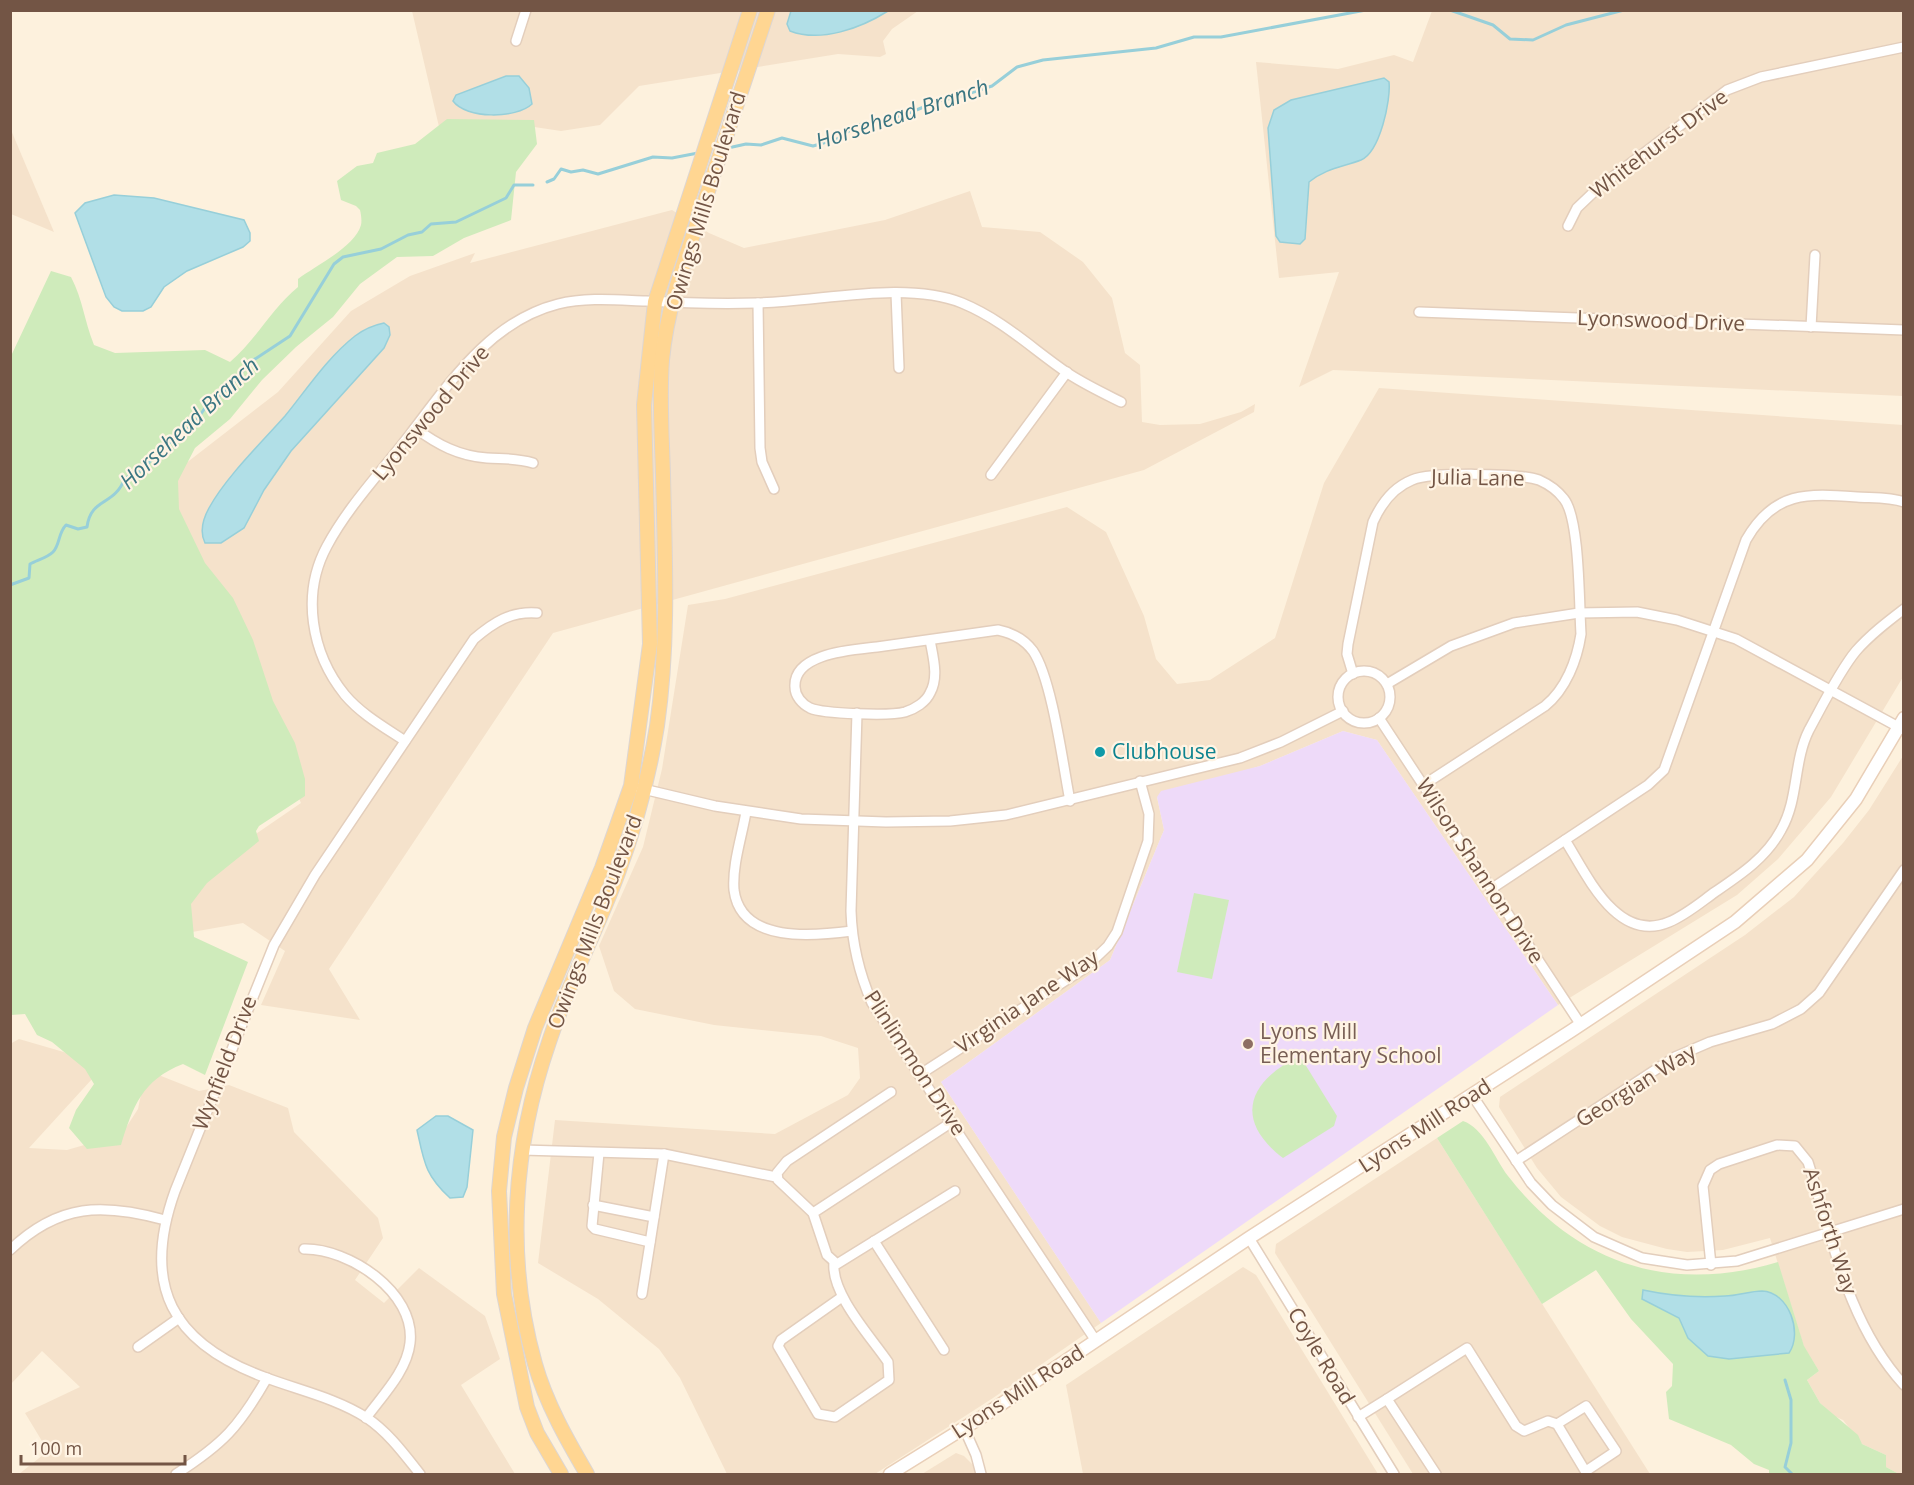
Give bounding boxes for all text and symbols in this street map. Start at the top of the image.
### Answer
water label: Horsehead Branch [811,71,992,155]
street label: Whitehurst Drive [1584,82,1733,204]
street label: Owings Mills Boulevard [658,88,752,314]
street label: Lyonswood Drive [1576,303,1746,337]
street label: Lyonswood Drive [365,339,495,486]
water label: Horsehead Branch [112,350,265,495]
street label: Julia Lane [1429,462,1525,492]
place label: Clubhouse [1112,737,1216,765]
marker: Clubhouse [1093,745,1107,759]
street label: Wilson Shannon Drive [1411,773,1551,968]
street label: Owings Mills Boulevard [540,810,648,1033]
street label: Virginia Jane Way [949,942,1104,1060]
street label: Plinlimmon Drive [858,984,973,1141]
street label: Wynfield Drive [186,991,263,1134]
place label: Lyons Mill Elementary School [1260,1017,1442,1069]
marker: Lyons Mill Elementary School [1241,1037,1255,1051]
street label: Georgian Way [1570,1037,1701,1133]
street label: Lyons Mill Road [1353,1072,1496,1179]
street label: Ashforth Way [1797,1164,1865,1298]
street label: Coyle Road [1282,1302,1362,1409]
street label: Lyons Mill Road [946,1338,1089,1445]
scale bar [21,1428,184,1466]
text: 100 m [30,1436,82,1460]

